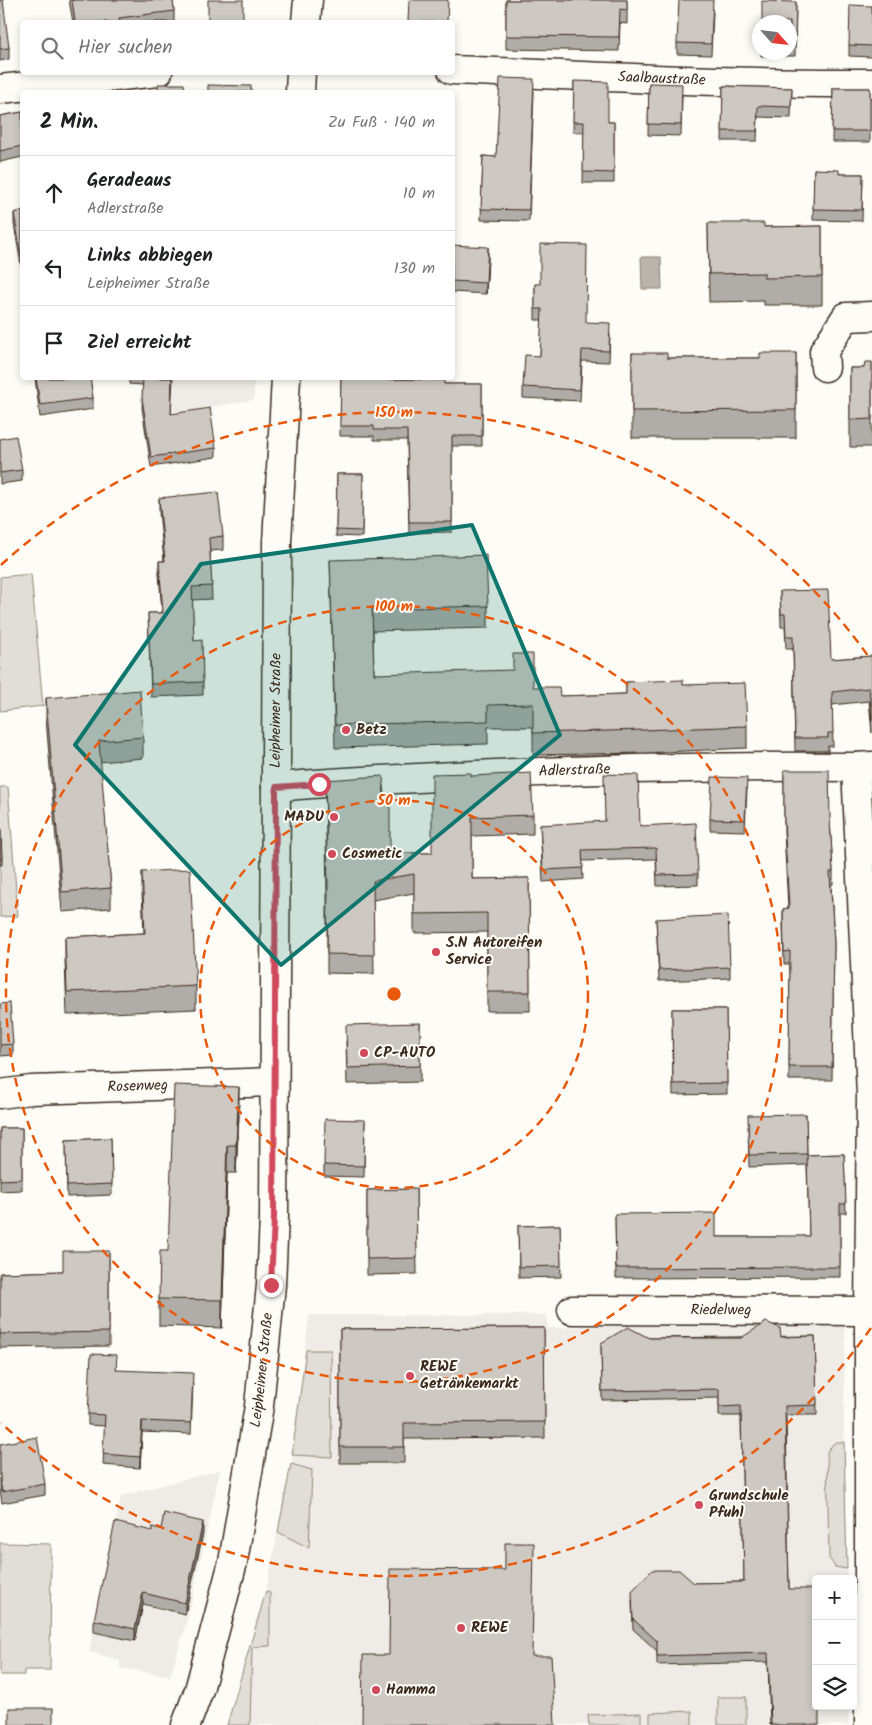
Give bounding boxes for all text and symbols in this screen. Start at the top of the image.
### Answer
north arrow [752,15,797,60]
search box [20,20,455,75]
text: Hier suchen [78,33,172,63]
icon: search [38,34,66,62]
street label: Saalbaustraße [618,65,706,93]
text: 2 Min. [40,106,98,139]
text: Zu Fuß · 140 m [328,110,435,135]
text: Geradeaus [87,166,172,196]
icon: ahead [40,179,68,207]
text: 10 m [403,181,435,206]
text: Adlerstraße [87,196,164,221]
text: Links abbiegen [87,241,213,271]
icon: left [40,254,68,282]
text: 130 m [394,256,435,281]
text: Leipheimer Straße [87,271,210,296]
text: Ziel erreicht [87,328,192,358]
icon: arrive [40,329,68,357]
text: 150 m [375,401,413,425]
text: 100 m [375,595,413,619]
street label: Leipheimer Straße [264,653,289,768]
place label: Betz [356,718,387,742]
marker: Betz [340,724,352,736]
street label: Adlerstraße [538,758,611,784]
route start [308,773,331,796]
text: 50 m [376,789,411,813]
place label: MADU [284,805,324,829]
marker: MADU [328,811,340,823]
place label: Cosmetic [342,842,403,866]
marker: Cosmetic [326,848,338,860]
place label: S.N Autoreifen Service [446,931,542,972]
marker: S.N Autoreifen Service [430,946,442,958]
centre of rings [385,985,403,1003]
place label: CP-AUTO [374,1041,436,1065]
marker: CP-AUTO [358,1047,370,1059]
street label: Rosenweg [107,1073,168,1099]
route end [260,1274,283,1297]
street label: Riedelweg [690,1298,752,1323]
street label: Leipheimer Straße [244,1311,280,1429]
place label: REWE Getränkemarkt [420,1355,519,1396]
marker: REWE Getränkemarkt [404,1370,416,1382]
place label: Grundschule Pfuhl [709,1484,789,1525]
marker: Grundschule Pfuhl [693,1499,705,1511]
map controls [812,1575,857,1710]
button: + [812,1575,857,1620]
place label: REWE [471,1616,509,1640]
button: − [812,1620,857,1665]
marker: REWE [455,1622,467,1634]
button: layers [812,1665,857,1710]
place label: Hamma [386,1678,436,1702]
marker: Hamma [370,1684,382,1696]

